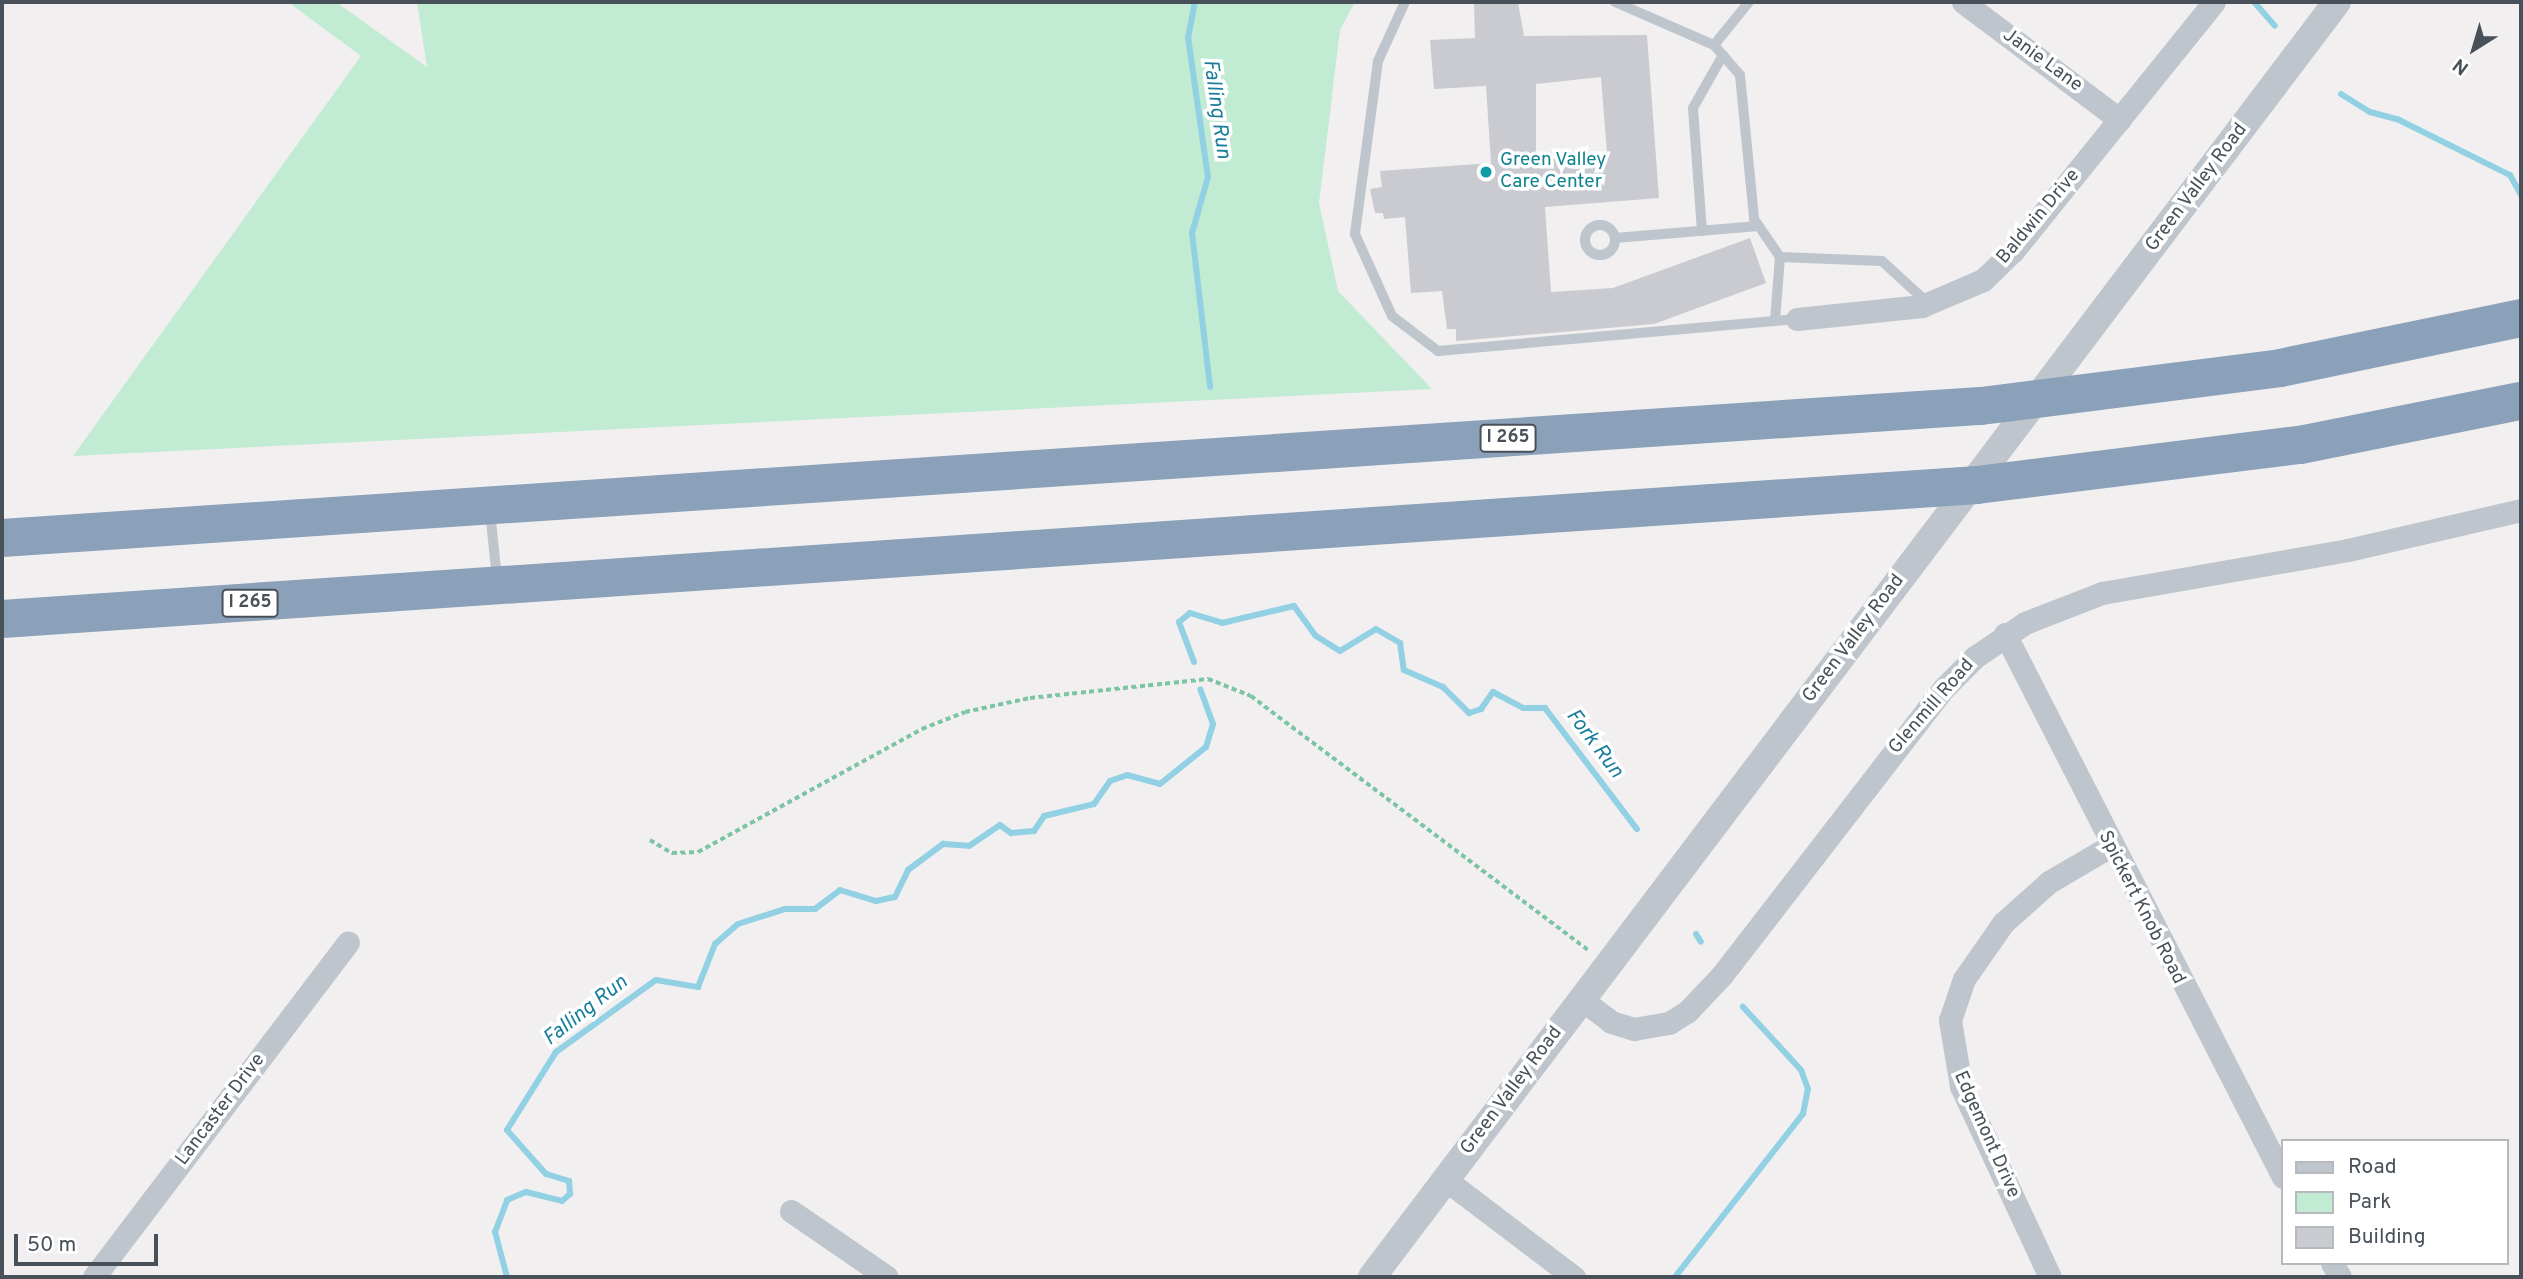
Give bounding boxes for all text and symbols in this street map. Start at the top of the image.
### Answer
north arrow [2439,14,2509,84]
street label: Janie Lane [1998,24,2086,98]
text: N [2449,52,2474,79]
water label: Falling Run [1197,58,1235,160]
street label: Green Valley Road [2141,119,2253,257]
place label: Green Valley Care Center [1500,150,1607,194]
marker: Green Valley Care Center [1478,164,1494,180]
street label: Baldwin Drive [1993,165,2085,269]
road number: I 265 [1478,424,1538,452]
street label: Green Valley Road [1798,570,1910,708]
road number: I 265 [220,588,280,618]
street label: Glenmill Road [1884,655,1980,759]
water label: Fork Run [1560,705,1628,783]
street label: Spickert Knob Road [2092,828,2190,988]
water label: Falling Run [539,970,633,1052]
street label: Green Valley Road [1456,1022,1568,1160]
street label: Lancaster Drive [172,1050,270,1170]
street label: Edgemont Drive [1948,1068,2024,1202]
legend [2282,1139,2509,1265]
text: Road [2348,1154,2397,1181]
text: Park [2348,1189,2391,1216]
scale bar [18,1220,161,1264]
text: Building [2348,1224,2426,1251]
text: 50 m [27,1232,76,1259]

